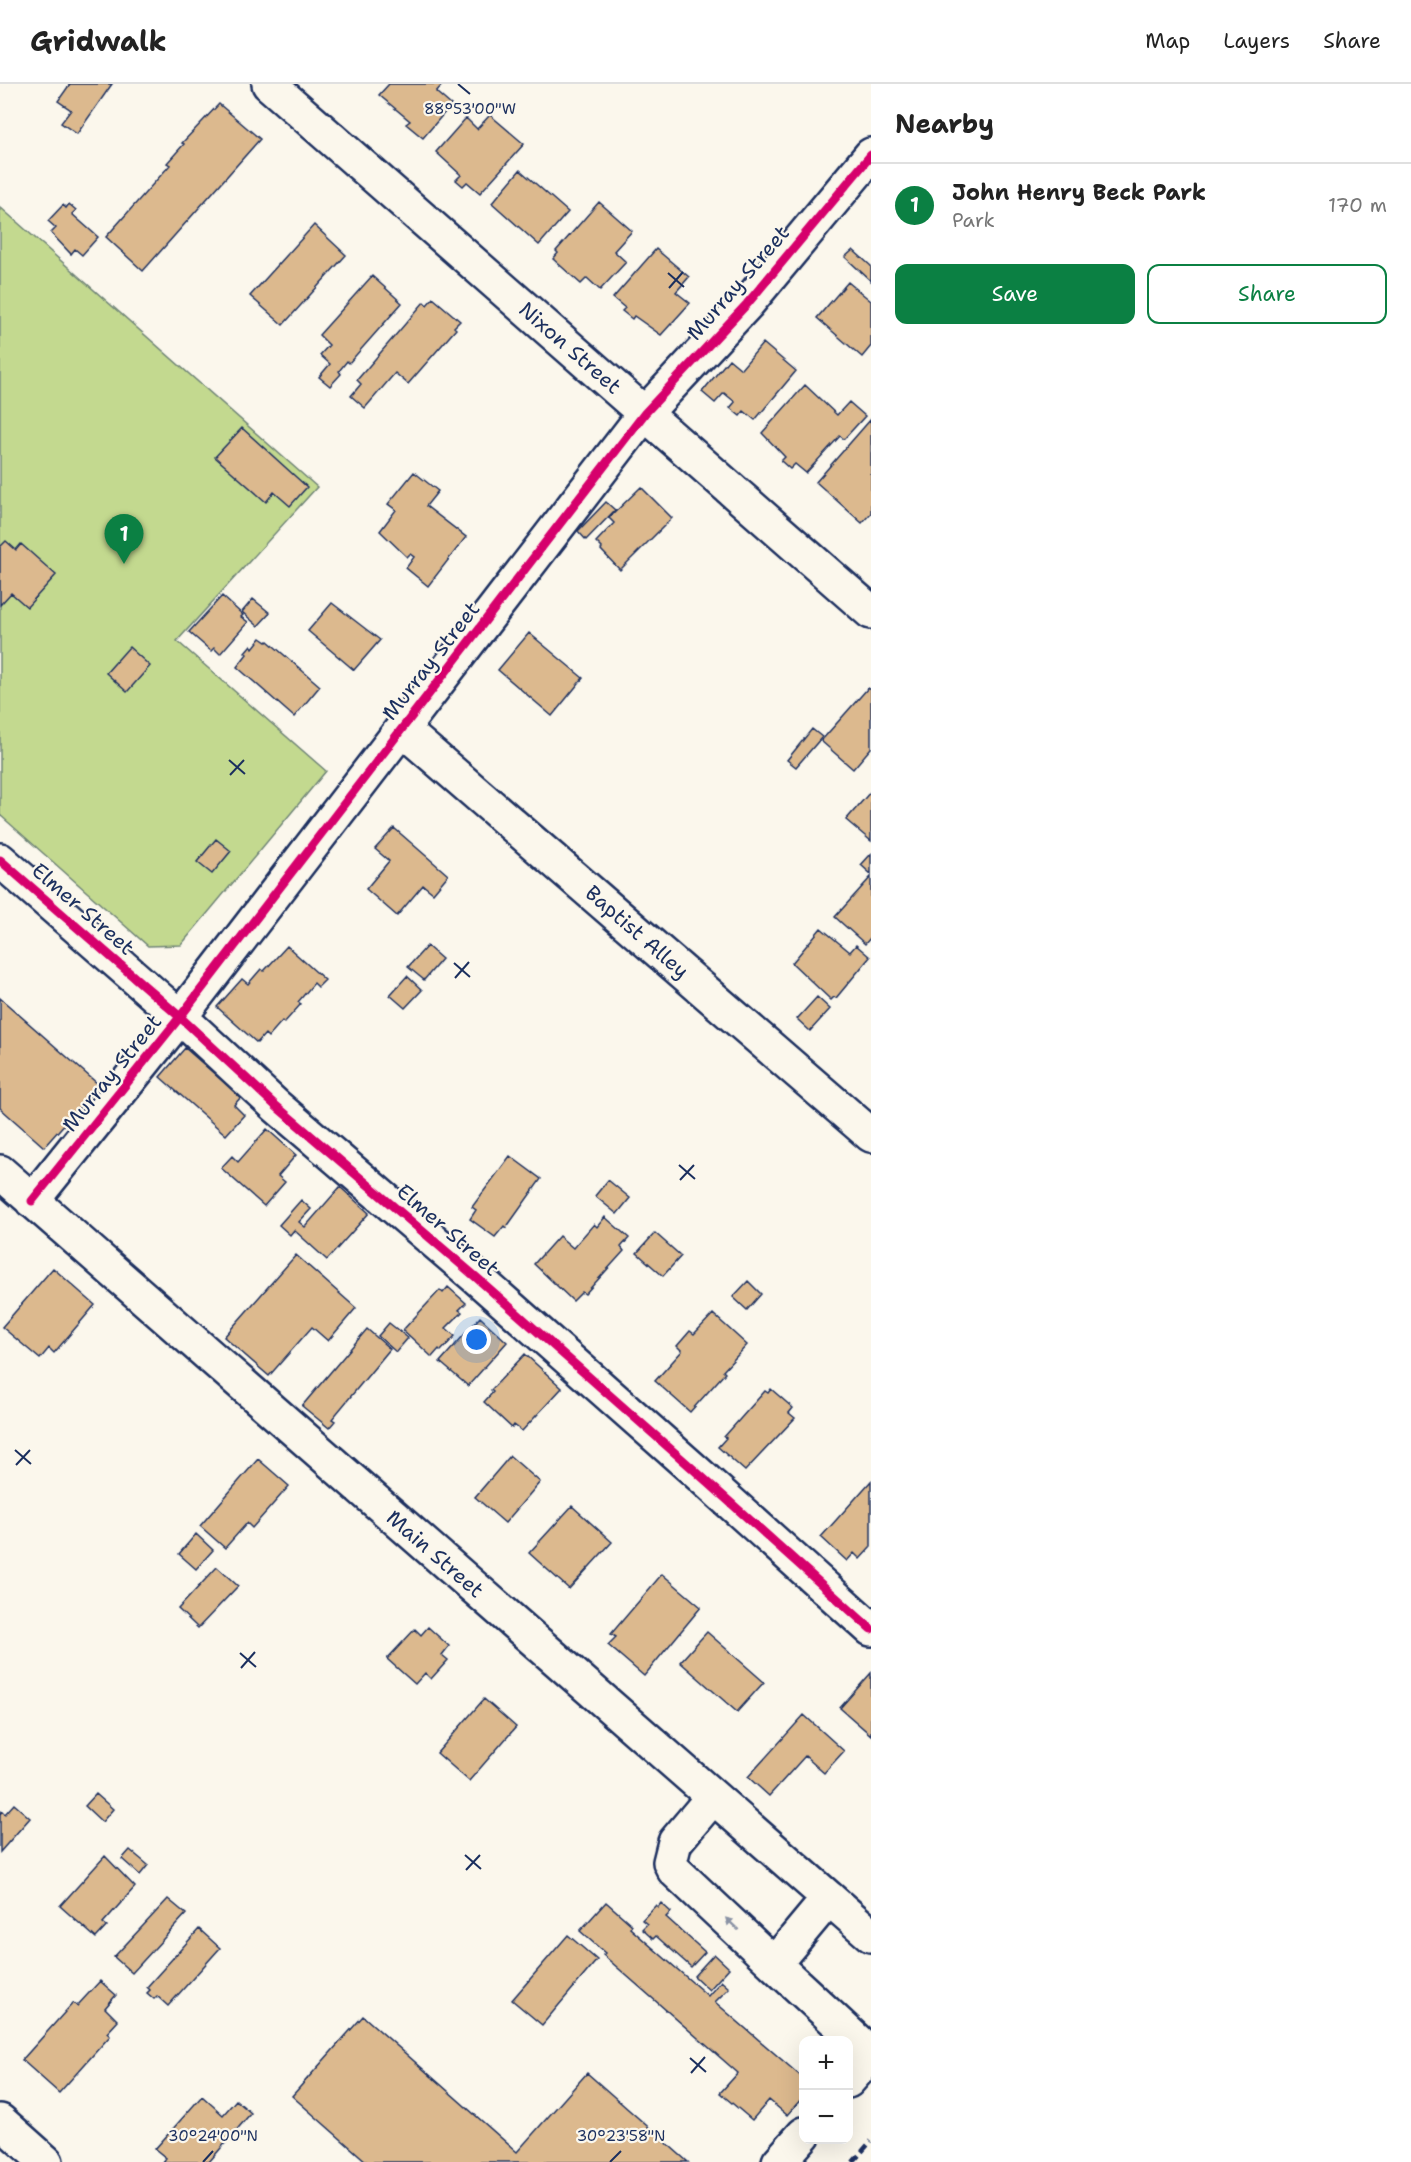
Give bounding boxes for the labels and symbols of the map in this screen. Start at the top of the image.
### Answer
text: 88°53'00"W [424,99,516,119]
street label: Murray Street [680,220,796,346]
street label: Nixon Street [513,296,627,400]
pin: 1 [104,514,144,564]
street label: Murray Street [376,596,486,726]
street label: Elmer Street [26,857,140,961]
street label: Baptist Alley [579,879,695,985]
street label: Murray Street [56,1008,168,1138]
street label: Elmer Street [391,1178,505,1282]
your location [462,1325,491,1354]
street label: Main Street [380,1504,490,1604]
one-way arrow [725,1918,740,1931]
text: 30°24'00"N [168,2126,258,2146]
text: 30°23'58"N [577,2126,665,2146]

